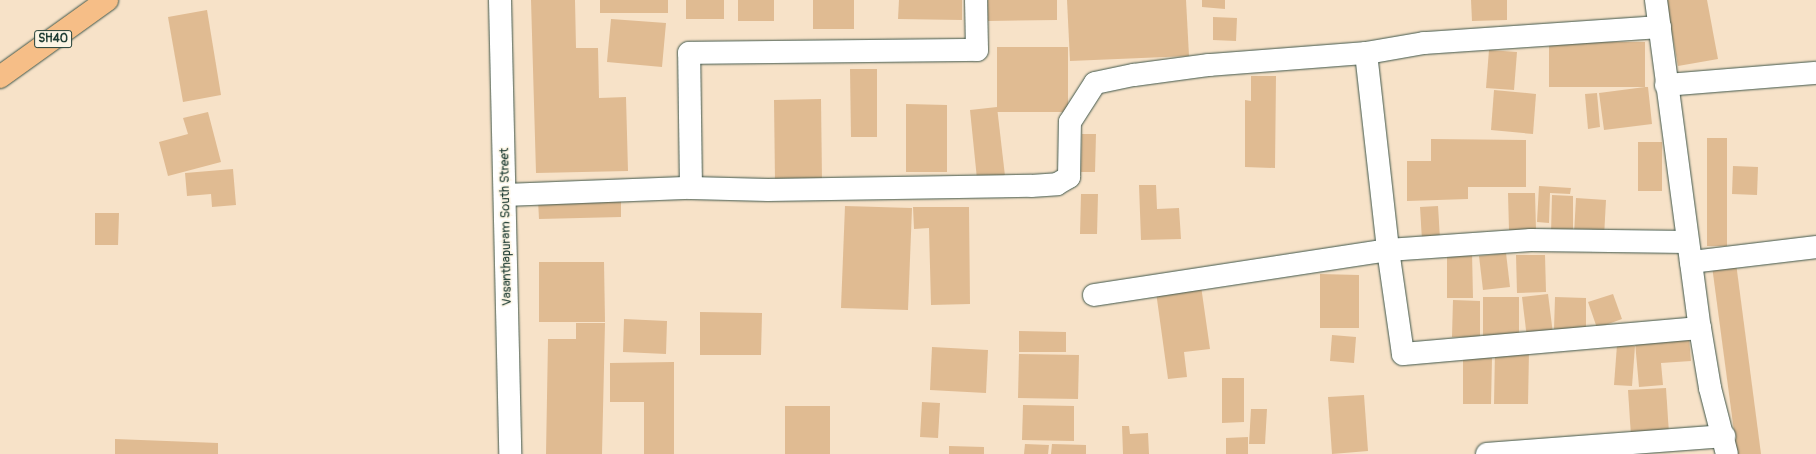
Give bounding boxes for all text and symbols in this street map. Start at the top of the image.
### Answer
road number: SH40 [34,29,72,49]
street label: Vasanthapuram South Street [497,148,515,306]

